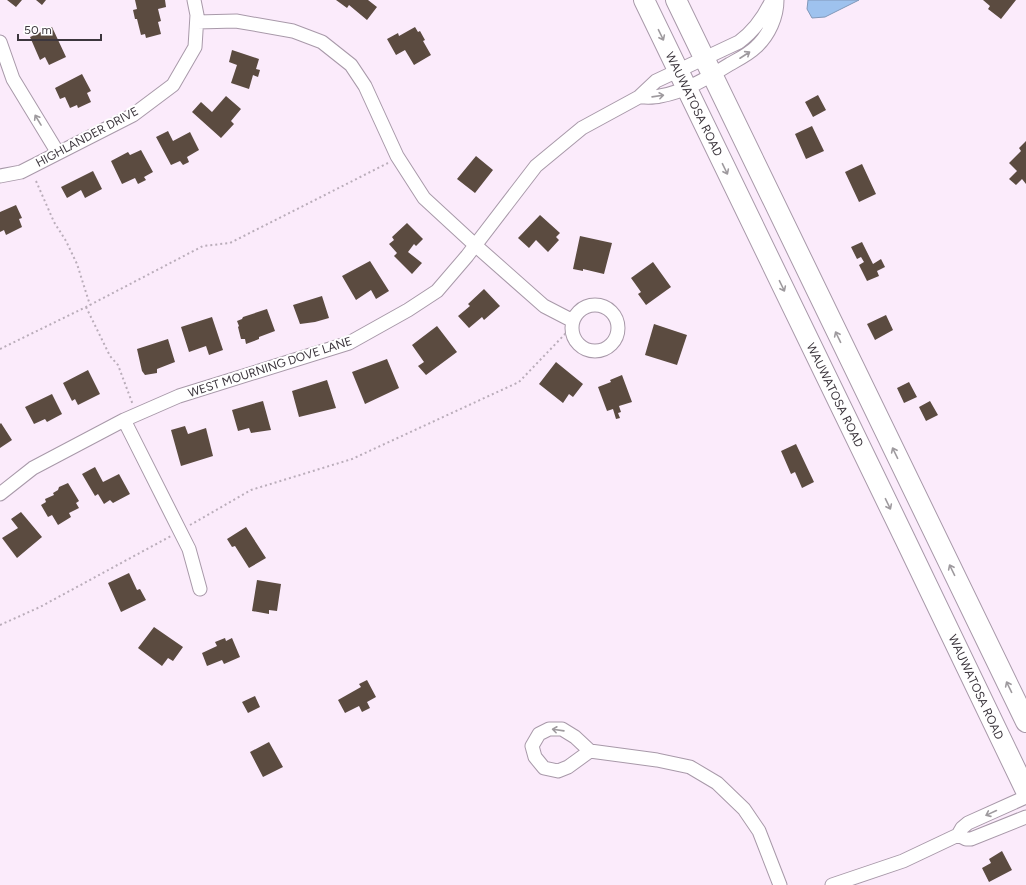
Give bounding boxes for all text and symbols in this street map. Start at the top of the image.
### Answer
scale bar [18,16,101,42]
text: 50 m [24,23,52,37]
one-way arrow [658,29,665,41]
street label: WAUWATOSA ROAD [663,50,725,158]
one-way arrow [739,51,750,59]
one-way arrow [651,92,664,100]
street label: HIGHLANDER DRIVE [33,104,141,170]
one-way arrow [33,114,41,126]
one-way arrow [722,163,729,175]
one-way arrow [779,280,786,292]
one-way arrow [834,331,842,343]
street label: WEST MOURNING DOVE LANE [186,334,354,400]
street label: WAUWATOSA ROAD [804,341,866,449]
one-way arrow [891,448,898,460]
one-way arrow [885,498,892,510]
one-way arrow [948,565,955,577]
street label: WAUWATOSA ROAD [946,632,1006,742]
one-way arrow [1005,682,1012,694]
one-way arrow [552,726,565,734]
one-way arrow [985,810,997,817]

